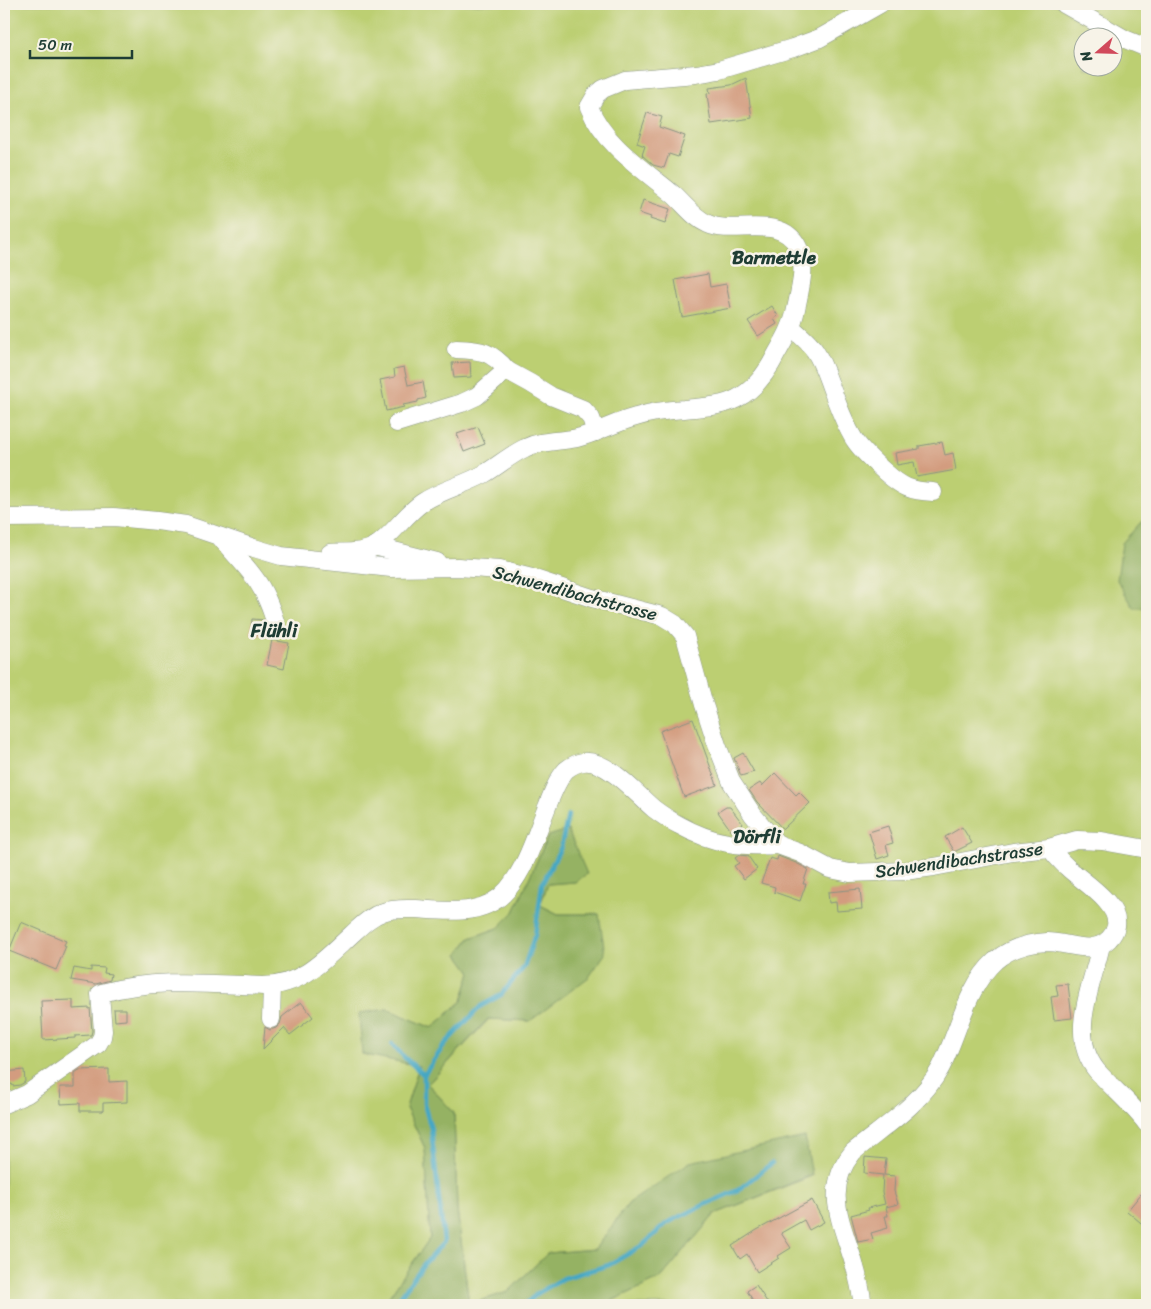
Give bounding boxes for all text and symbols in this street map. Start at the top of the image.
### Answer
scale bar [30,28,132,60]
north arrow [1074,28,1124,78]
text: 50 m [38,32,73,58]
text: N [1073,47,1100,66]
district label: Barmettle [732,241,817,274]
street label: Schwendibachstrasse [489,556,661,630]
district label: Flühli [250,614,299,647]
district label: Dörfli [733,820,783,853]
street label: Schwendibachstrasse [873,832,1045,888]

